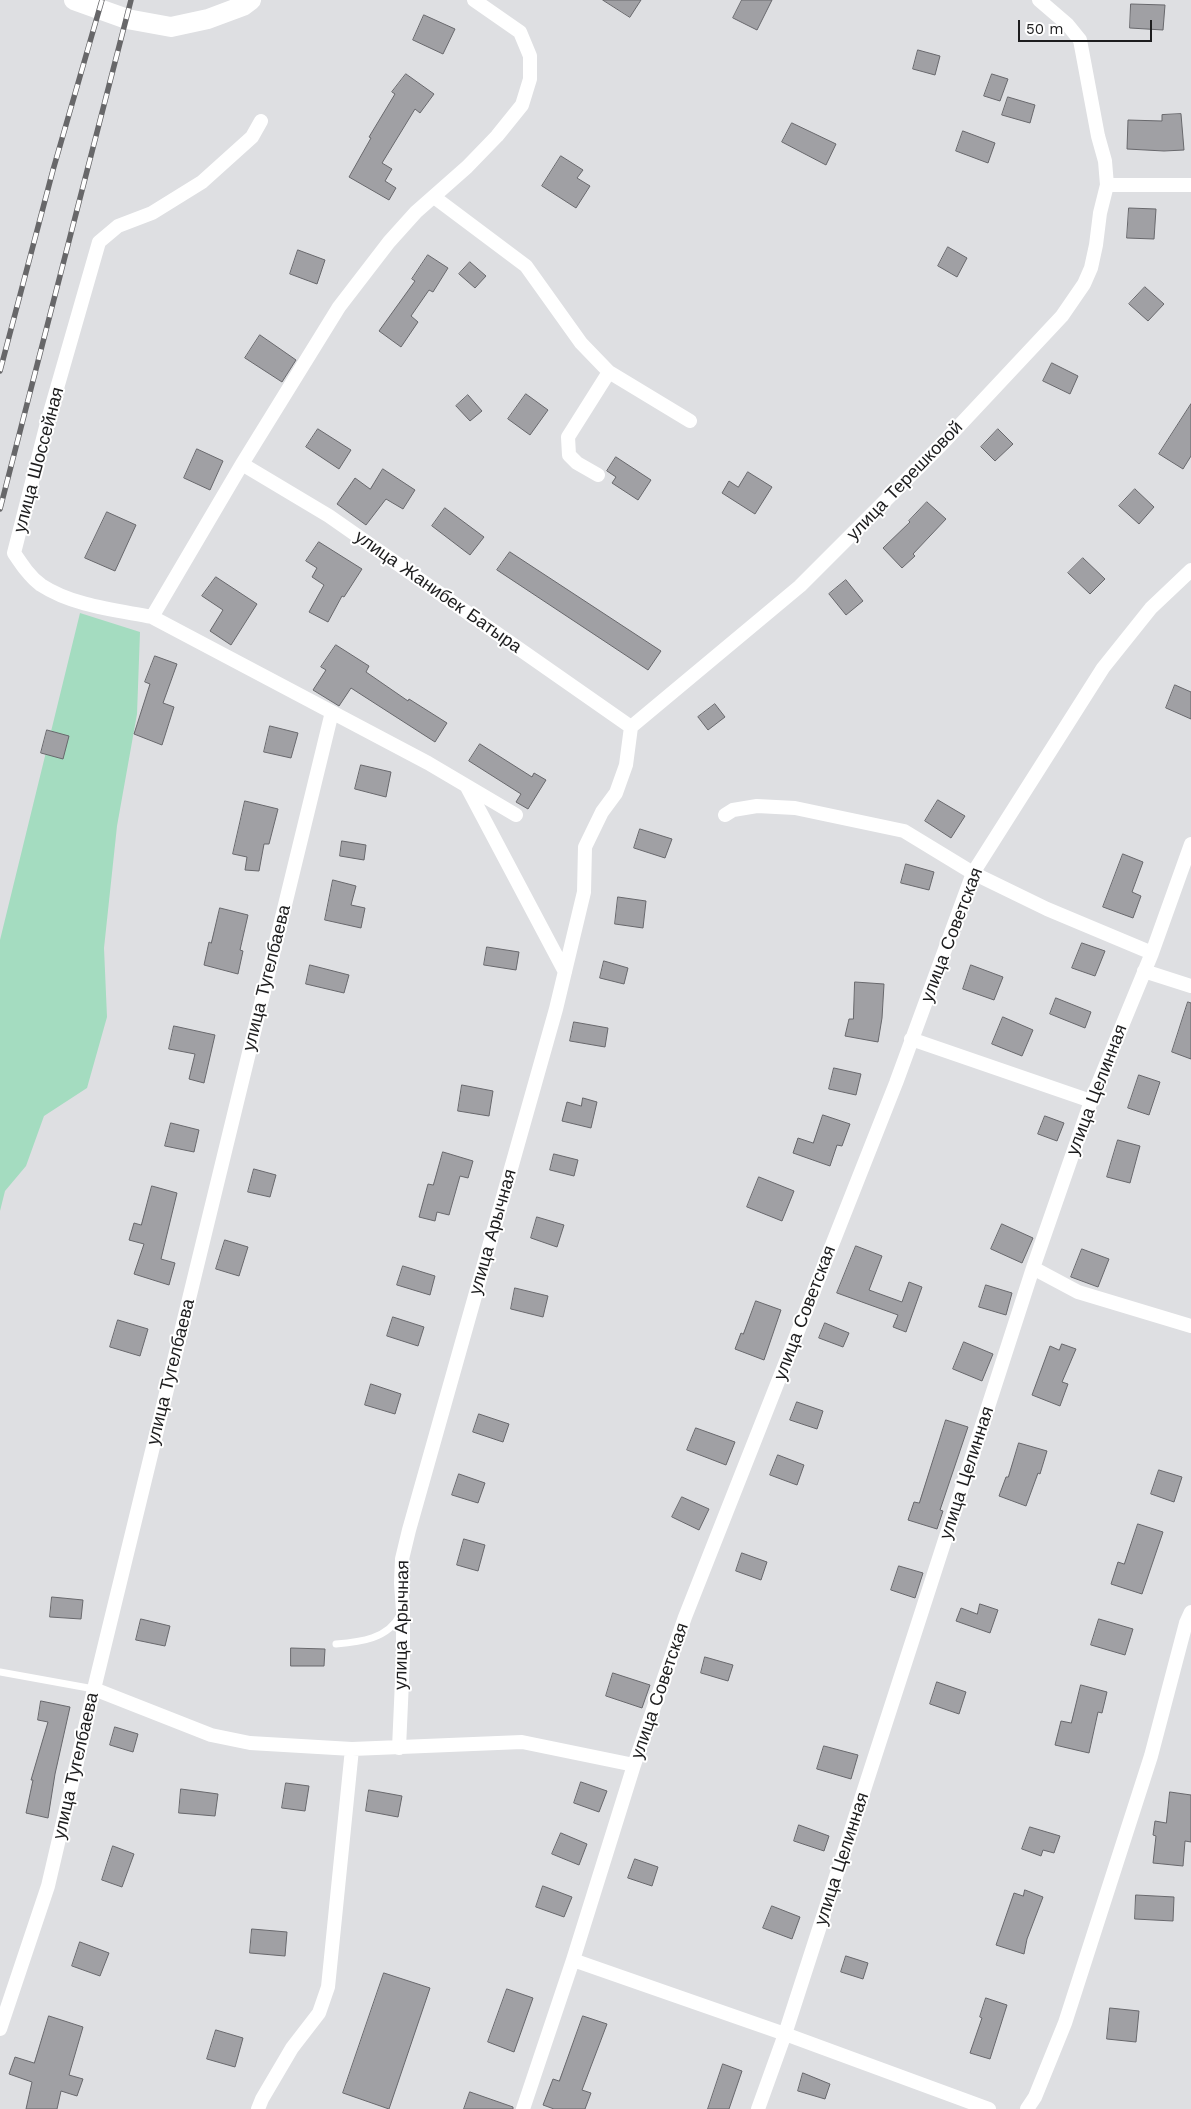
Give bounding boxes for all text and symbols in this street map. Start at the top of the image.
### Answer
scale bar [1021,10,1155,42]
text: 50 m [1026,20,1063,38]
street label: улица Шоссейная [9,385,69,535]
street label: улица Терешковой [842,417,968,545]
street label: улица Жанибек Батыра [350,526,526,658]
street label: улица Советская [916,865,988,1005]
street label: улица Тугелбаева [238,903,296,1053]
street label: улица Целинная [1062,1021,1132,1159]
street label: улица Арычная [465,1167,521,1297]
street label: улица Советская [769,1243,841,1383]
street label: улица Тугелбаева [142,1297,200,1447]
street label: улица Целинная [935,1404,999,1542]
street label: улица Арычная [390,1560,414,1690]
street label: улица Советская [627,1620,693,1762]
street label: улица Тугелбаева [49,1691,103,1841]
street label: улица Целинная [810,1790,874,1928]

